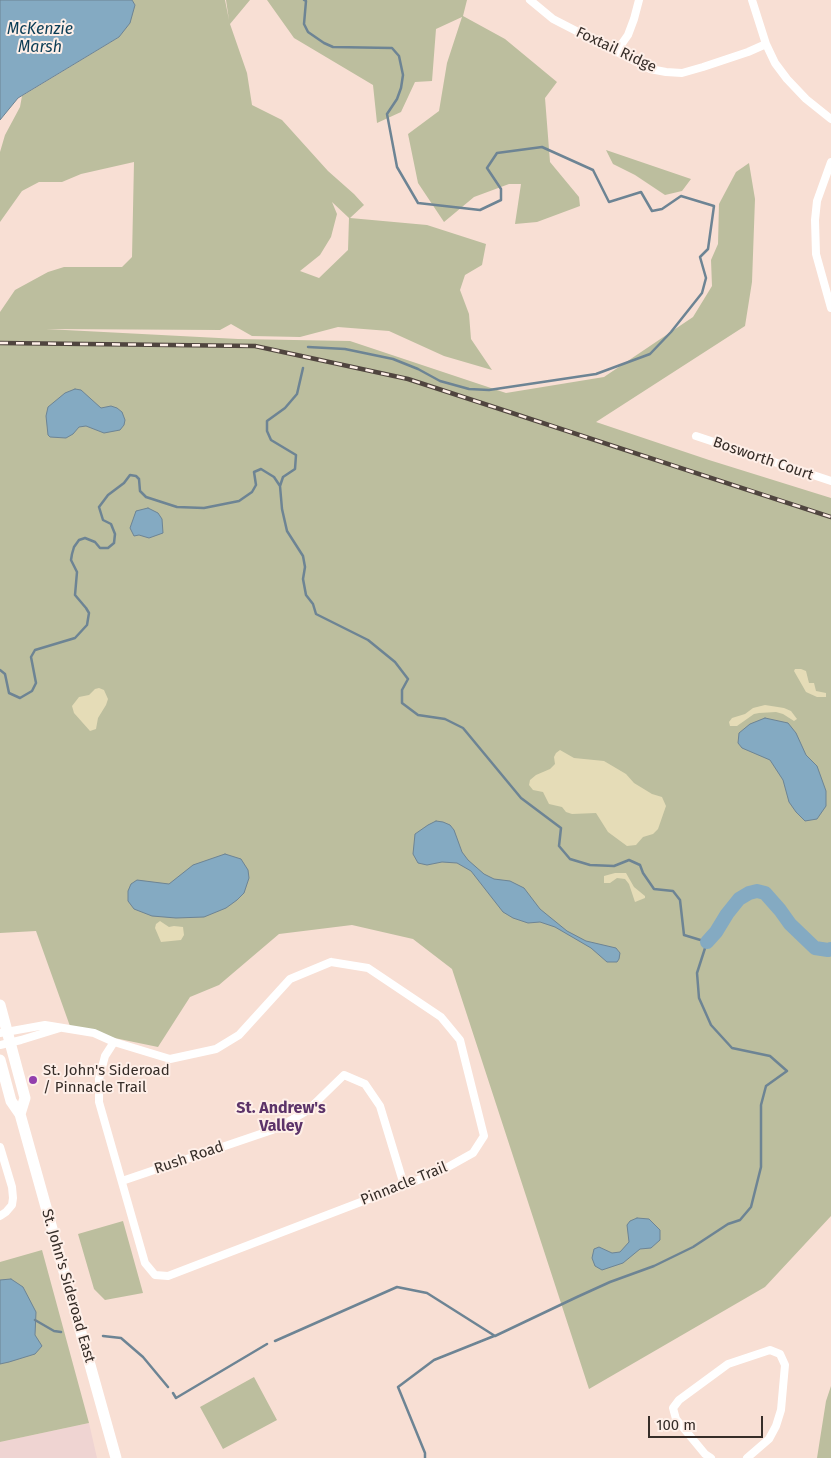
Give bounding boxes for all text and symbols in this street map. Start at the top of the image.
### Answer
water label: McKenzie Marsh [7,20,73,58]
street label: Foxtail Ridge [573,23,659,77]
street label: Bosworth Court [710,433,816,485]
place label: St. John's Sideroad / Pinnacle Trail [43,1062,170,1097]
marker: St. John's Sideroad / Pinnacle Trail [27,1074,39,1086]
district label: St. Andrew's Valley [236,1099,326,1137]
street label: Rush Road [152,1138,226,1178]
street label: Pinnacle Trail [358,1158,450,1210]
street label: St. John's Sideroad East [37,1207,99,1365]
scale bar [651,1406,766,1438]
text: 100 m [656,1416,696,1434]

